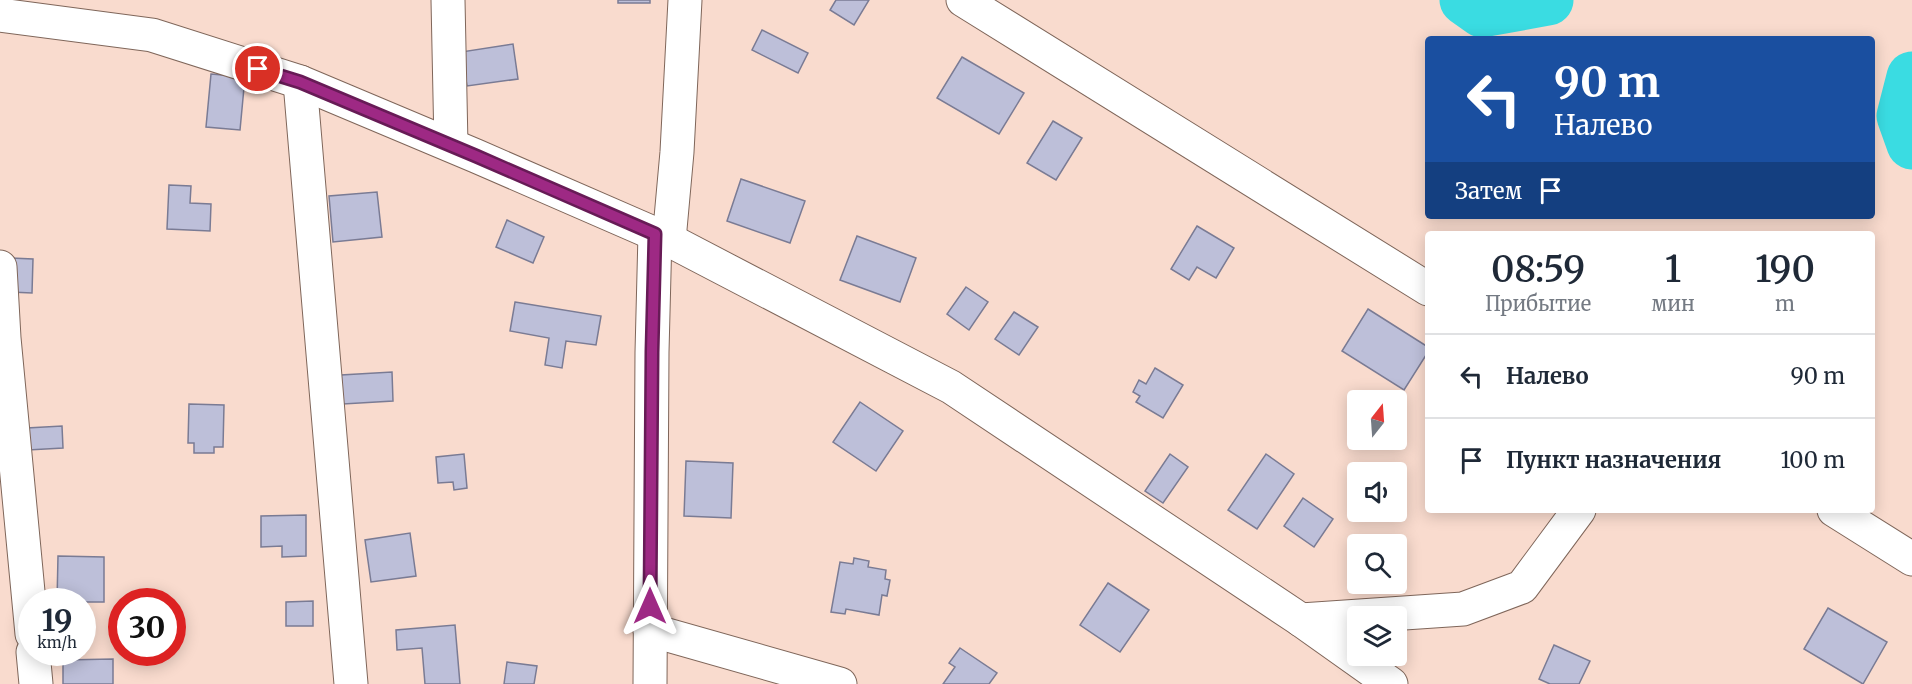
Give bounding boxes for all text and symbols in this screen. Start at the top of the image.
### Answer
pin [232,43,283,94]
icon: arrive [241,52,274,85]
text: 90 m [1554,56,1660,108]
icon: left [1455,60,1533,138]
text: Налево [1554,108,1652,142]
icon: arrive [1534,174,1567,207]
text: Затем [1455,177,1522,205]
text: 08:59 [1491,247,1585,292]
text: 1 [1665,247,1681,292]
text: 190 [1755,247,1815,292]
text: Прибытие [1485,291,1591,316]
text: мин [1651,291,1695,316]
text: m [1775,291,1795,316]
icon: left [1455,360,1488,393]
text: Налево [1506,362,1589,390]
text: 90 m [1790,362,1845,390]
north arrow [1347,390,1407,450]
map controls [1347,390,1407,666]
icon: arrive [1455,444,1488,477]
text: Пункт назначения [1506,446,1721,474]
text: 100 m [1780,446,1845,474]
button: sound [1347,462,1407,522]
button: search [1347,534,1407,594]
position arrow [618,574,682,638]
speed limit sign: 30 [108,588,186,666]
text: 19 [41,601,73,639]
button: layers [1347,606,1407,666]
text: km/h [37,633,77,652]

